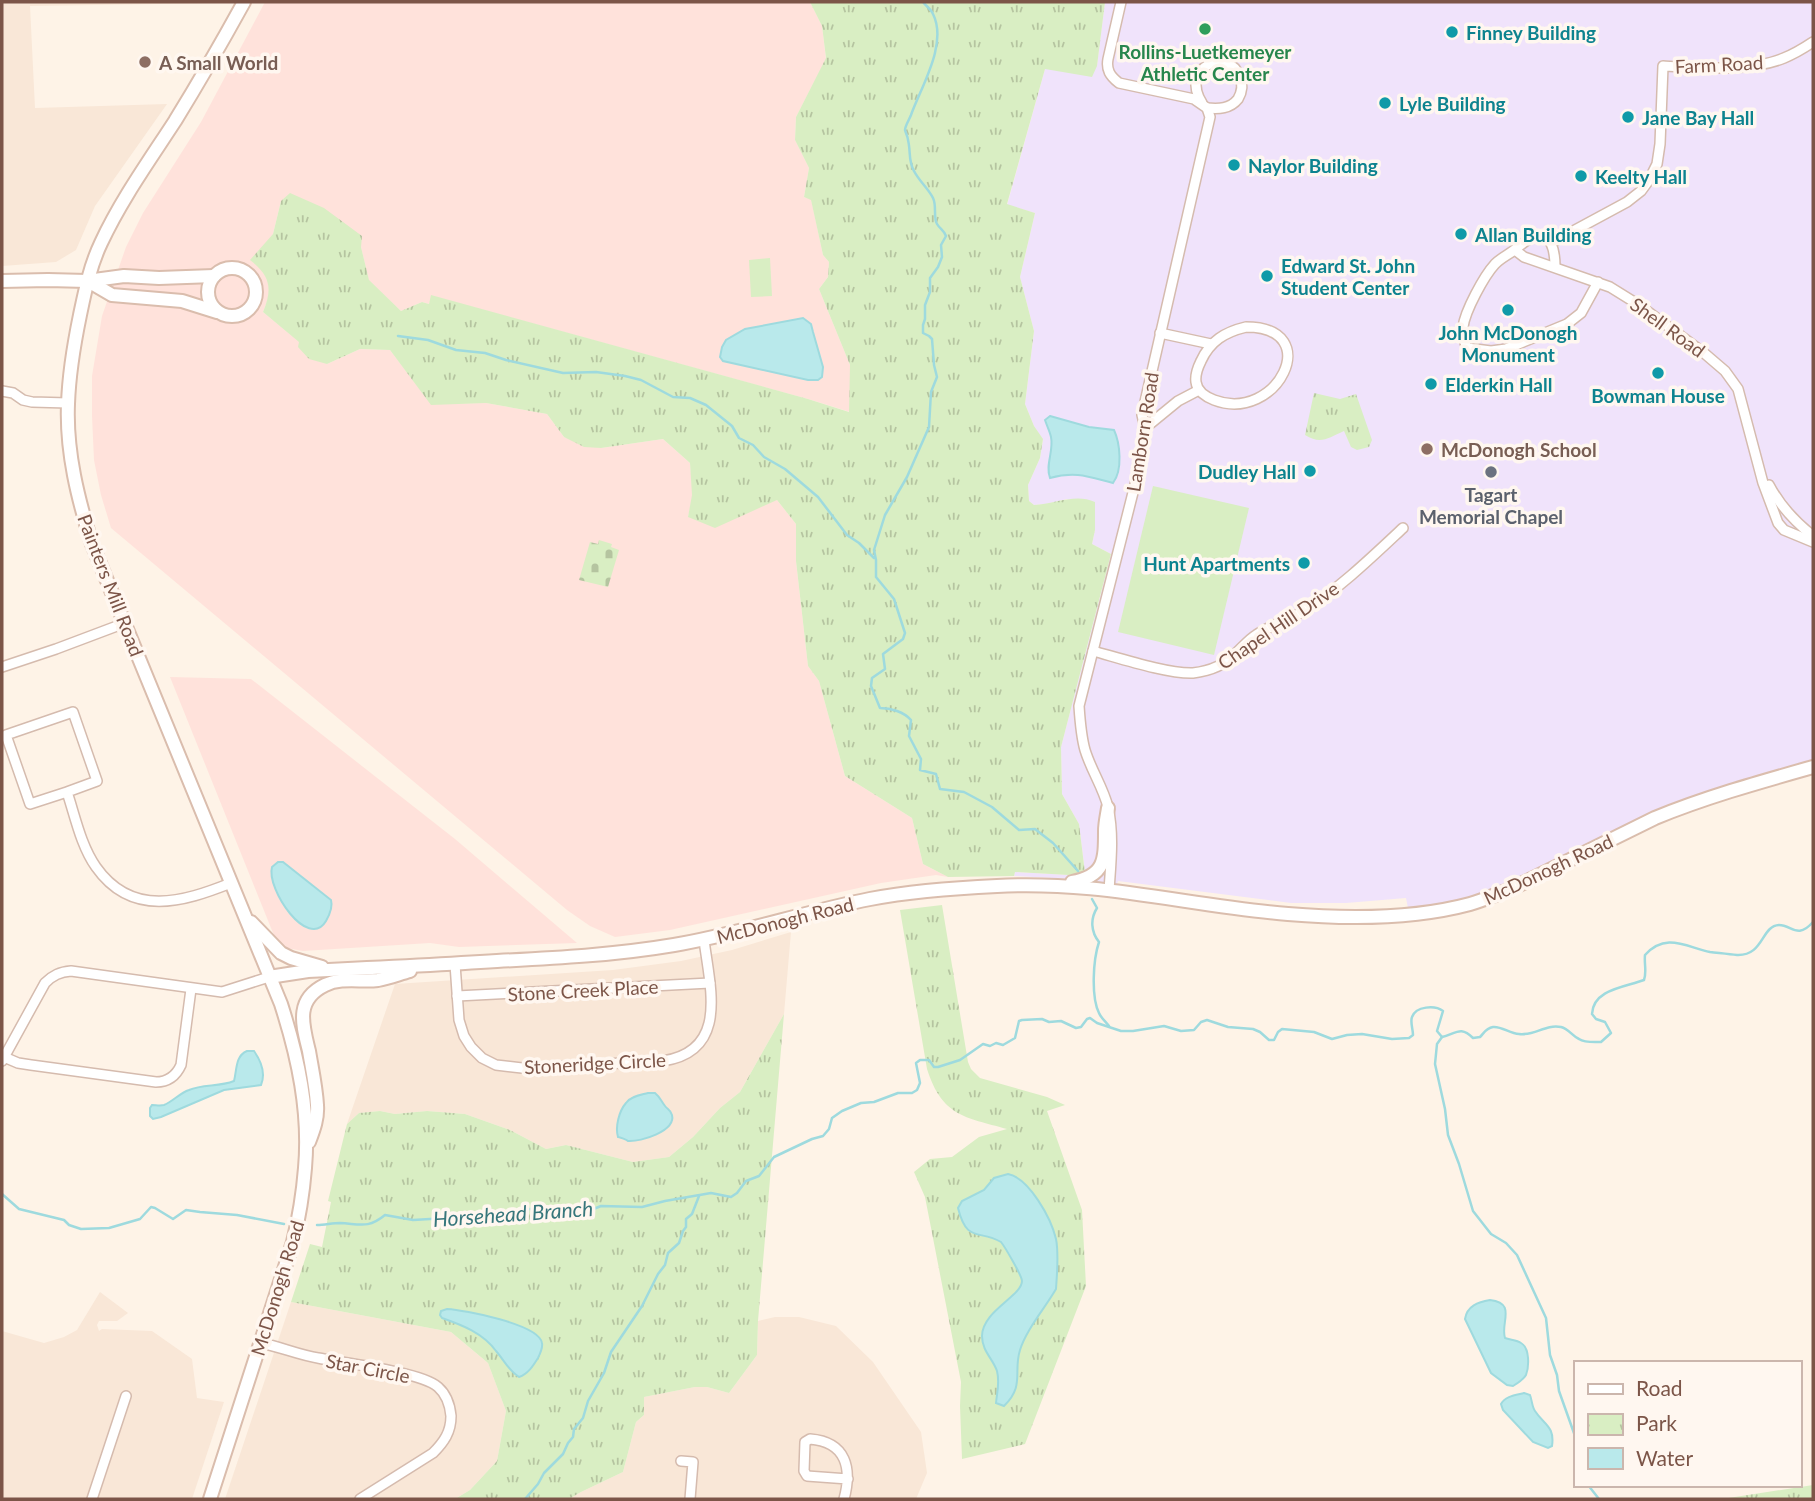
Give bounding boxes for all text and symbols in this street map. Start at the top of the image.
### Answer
marker: Rollins-Luetkemeyer Athletic Center [1197,21,1213,37]
place label: Finney Building [1466,21,1596,44]
marker: Finney Building [1444,24,1460,40]
place label: Rollins-Luetkemeyer Athletic Center [1119,40,1292,85]
street label: Farm Road [1674,50,1764,78]
place label: A Small World [158,51,278,74]
marker: A Small World [137,54,153,70]
place label: Lyle Building [1399,92,1506,115]
marker: Lyle Building [1377,95,1393,111]
place label: Jane Bay Hall [1642,106,1754,129]
marker: Jane Bay Hall [1620,109,1636,125]
place label: Naylor Building [1248,154,1378,177]
marker: Naylor Building [1226,157,1242,173]
place label: Keelty Hall [1595,165,1687,188]
marker: Keelty Hall [1573,168,1589,184]
place label: Allan Building [1474,223,1592,246]
marker: Allan Building [1453,226,1469,242]
place label: Edward St. John Student Center [1281,254,1415,299]
marker: Edward St. John Student Center [1259,268,1275,284]
street label: Shell Road [1626,292,1710,362]
marker: John McDonogh Monument [1500,302,1516,318]
place label: John McDonogh Monument [1438,321,1578,366]
marker: Bowman House [1650,365,1666,381]
street label: Lamborn Road [1121,371,1163,493]
place label: Elderkin Hall [1445,373,1552,396]
marker: Elderkin Hall [1423,376,1439,392]
place label: Bowman House [1591,384,1725,407]
place label: McDonogh School [1441,438,1597,461]
marker: McDonogh School [1419,441,1435,457]
place label: Dudley Hall [1198,460,1296,483]
marker: Dudley Hall [1302,463,1318,479]
marker: Tagart Memorial Chapel [1483,464,1499,480]
place label: Tagart Memorial Chapel [1419,483,1563,528]
street label: Painters Mill Road [73,511,149,659]
place label: Hunt Apartments [1143,552,1290,575]
marker: Hunt Apartments [1296,555,1312,571]
street label: Chapel Hill Drive [1213,576,1343,674]
street label: McDonogh Road [1480,829,1616,909]
street label: McDonogh Road [714,892,856,948]
street label: Stone Creek Place [507,975,659,1005]
street label: Stoneridge Circle [523,1048,667,1078]
water label: Horsehead Branch [432,1195,594,1231]
street label: McDonogh Road [246,1218,308,1358]
street label: Star Circle [324,1349,412,1387]
legend [1574,1361,1801,1487]
text: Road [1636,1375,1683,1400]
text: Park [1636,1410,1677,1435]
text: Water [1636,1445,1693,1470]

